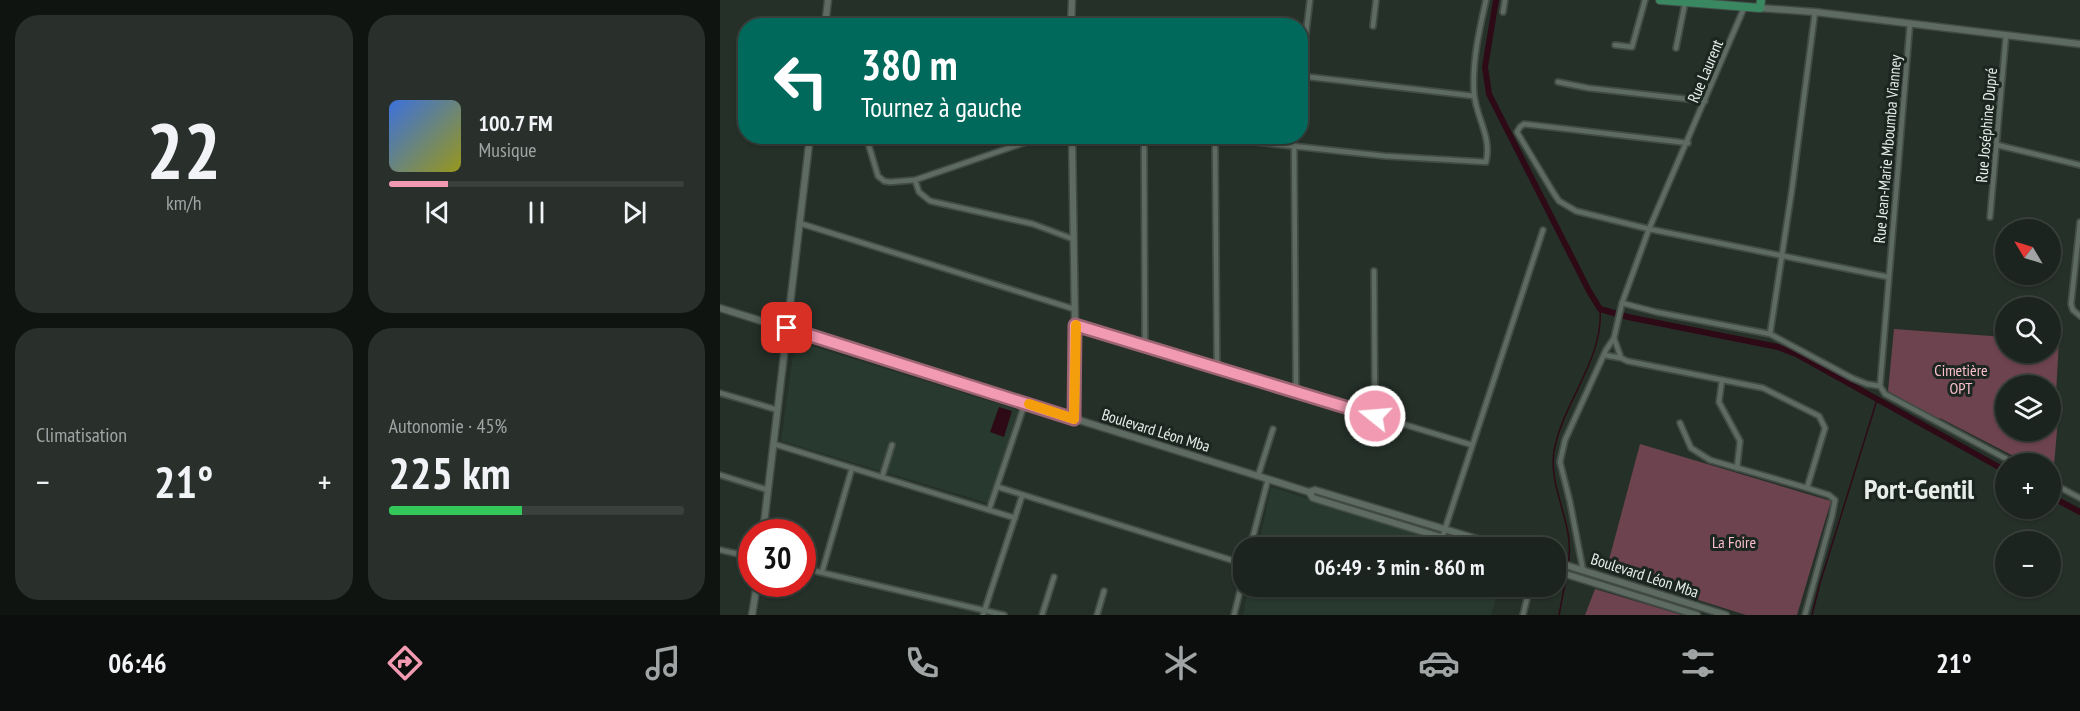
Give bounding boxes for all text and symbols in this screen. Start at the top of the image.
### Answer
street label: Rue Laurent [1683,36,1727,106]
text: 380 m [861,37,958,92]
icon: left [762,42,840,120]
street label: Rue Jean-Marie Mboumba Vianney [1869,54,1905,244]
street label: Rue Joséphine Dupré [1971,67,2001,183]
text: Tournez à gauche [861,90,1022,124]
text: 22 [146,100,221,201]
text: 100.7 FM [479,109,553,137]
text: Musique [479,137,537,163]
text: km/h [166,190,201,216]
icon: previous [421,196,454,229]
icon: pause [520,196,553,229]
icon: next [618,196,651,229]
north arrow [1995,219,2061,285]
map controls [1995,219,2061,597]
button: search [1995,297,2061,363]
pin [761,302,812,353]
icon: arrive [770,311,803,344]
park label: Cimetière OPT [1934,360,1988,398]
button: layers [1995,375,2061,441]
position arrow [1343,384,1407,448]
street label: Boulevard Léon Mba [1099,404,1213,456]
text: Autonomie · 45% [389,413,507,439]
text: Climatisation [36,422,127,448]
text: 225 km [389,443,511,501]
text: 21° [154,452,213,510]
button: + [1995,453,2061,519]
text: − [36,460,50,503]
text: + [318,460,332,503]
district label: Port-Gentil [1864,470,1974,507]
speed limit sign: 30 [738,519,816,597]
button: − [1995,531,2061,597]
park label: La Foire [1712,532,1756,552]
street label: Boulevard Léon Mba [1589,548,1701,602]
text: 06:49 · 3 min · 860 m [1314,553,1485,581]
icon: directions [384,642,426,684]
icon: music [642,642,684,684]
icon: phone [901,642,943,684]
icon: climate [1160,642,1202,684]
icon: car [1418,642,1460,684]
icon: filters [1677,642,1719,684]
text: 06:46 [108,646,167,680]
text: 21° [1936,646,1972,680]

